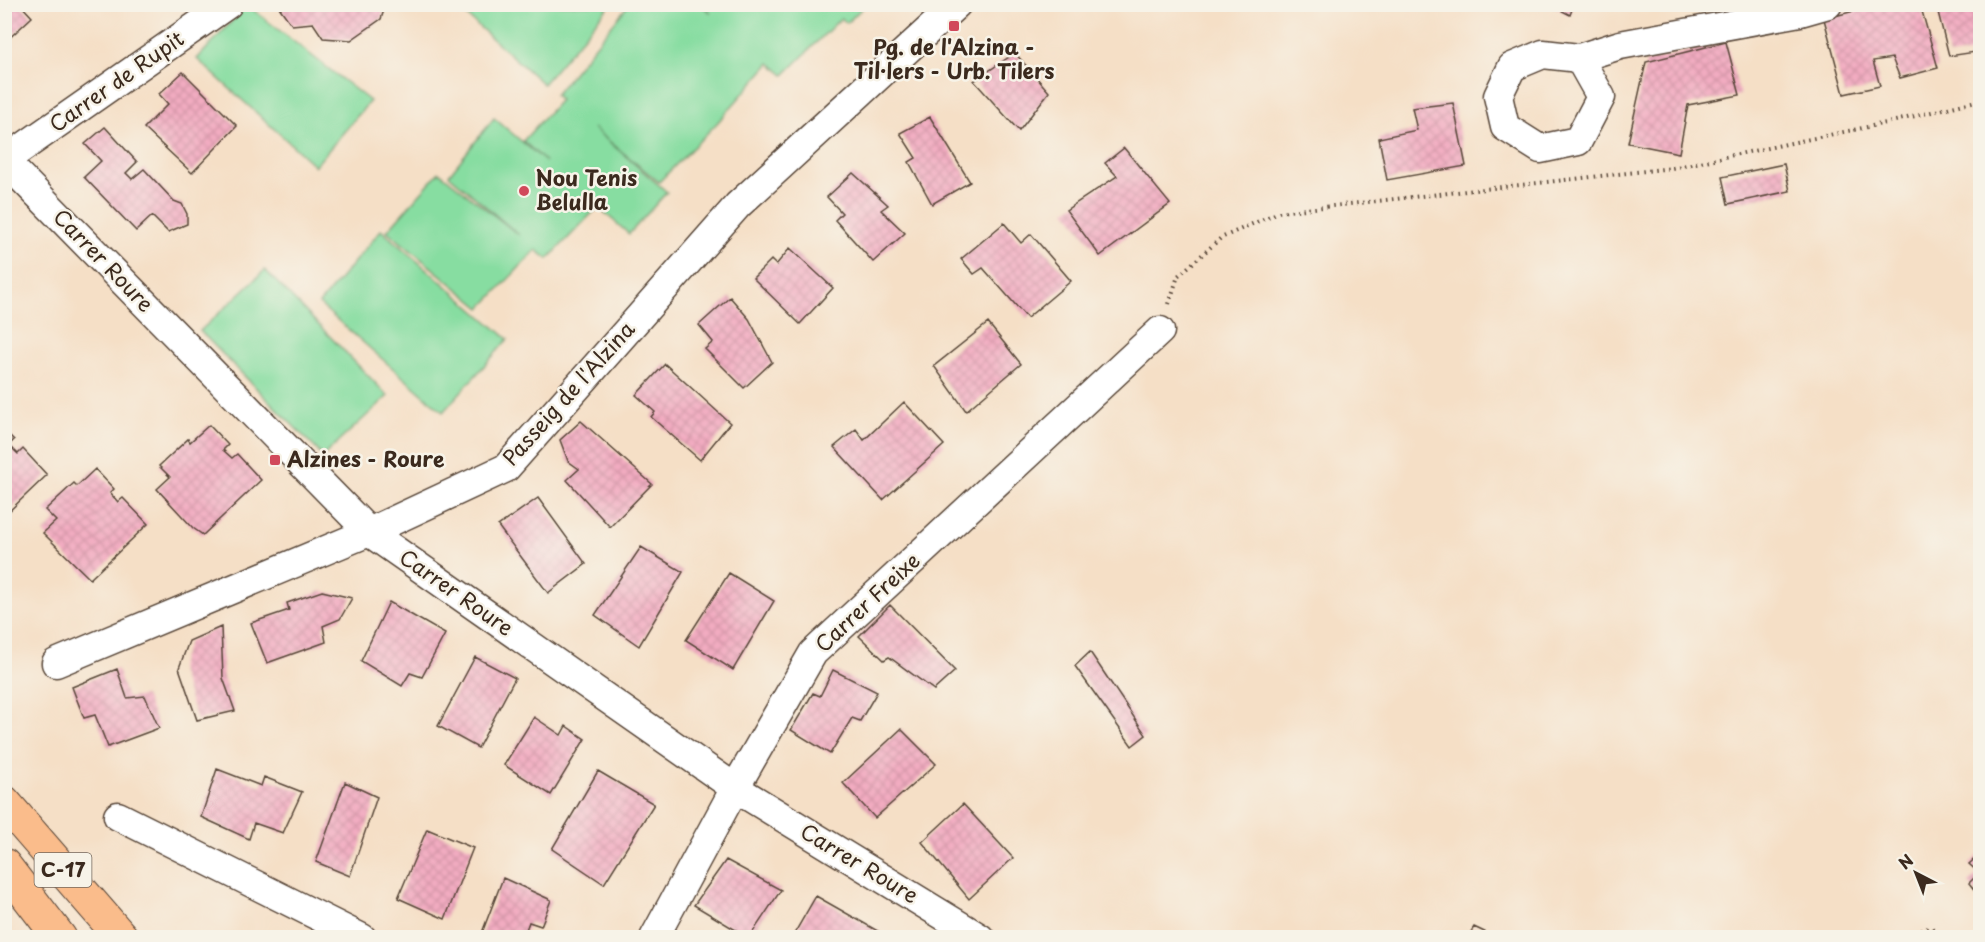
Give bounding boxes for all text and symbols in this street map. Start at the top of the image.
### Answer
marker: Pg. de l'Alzina - Til·lers - Urb. Tilers [947,19,961,33]
street label: Carrer de Rupit [42,22,190,139]
place label: Pg. de l'Alzina - Til·lers - Urb. Tilers [853,30,1055,86]
place label: Nou Tenis Belulla [536,161,637,217]
marker: Nou Tenis Belulla [517,184,531,198]
street label: Carrer Roure [47,201,162,318]
street label: Passeig de l'Alzina [494,313,642,472]
place label: Alzines - Roure [287,442,444,474]
marker: Alzines - Roure [268,453,282,467]
street label: Carrer Roure [394,540,521,643]
street label: Carrer Freixe [807,544,926,659]
street label: Carrer Roure [795,814,925,910]
north arrow [1886,843,1946,903]
text: N [1893,848,1918,874]
road number: C-17 [34,853,92,887]

